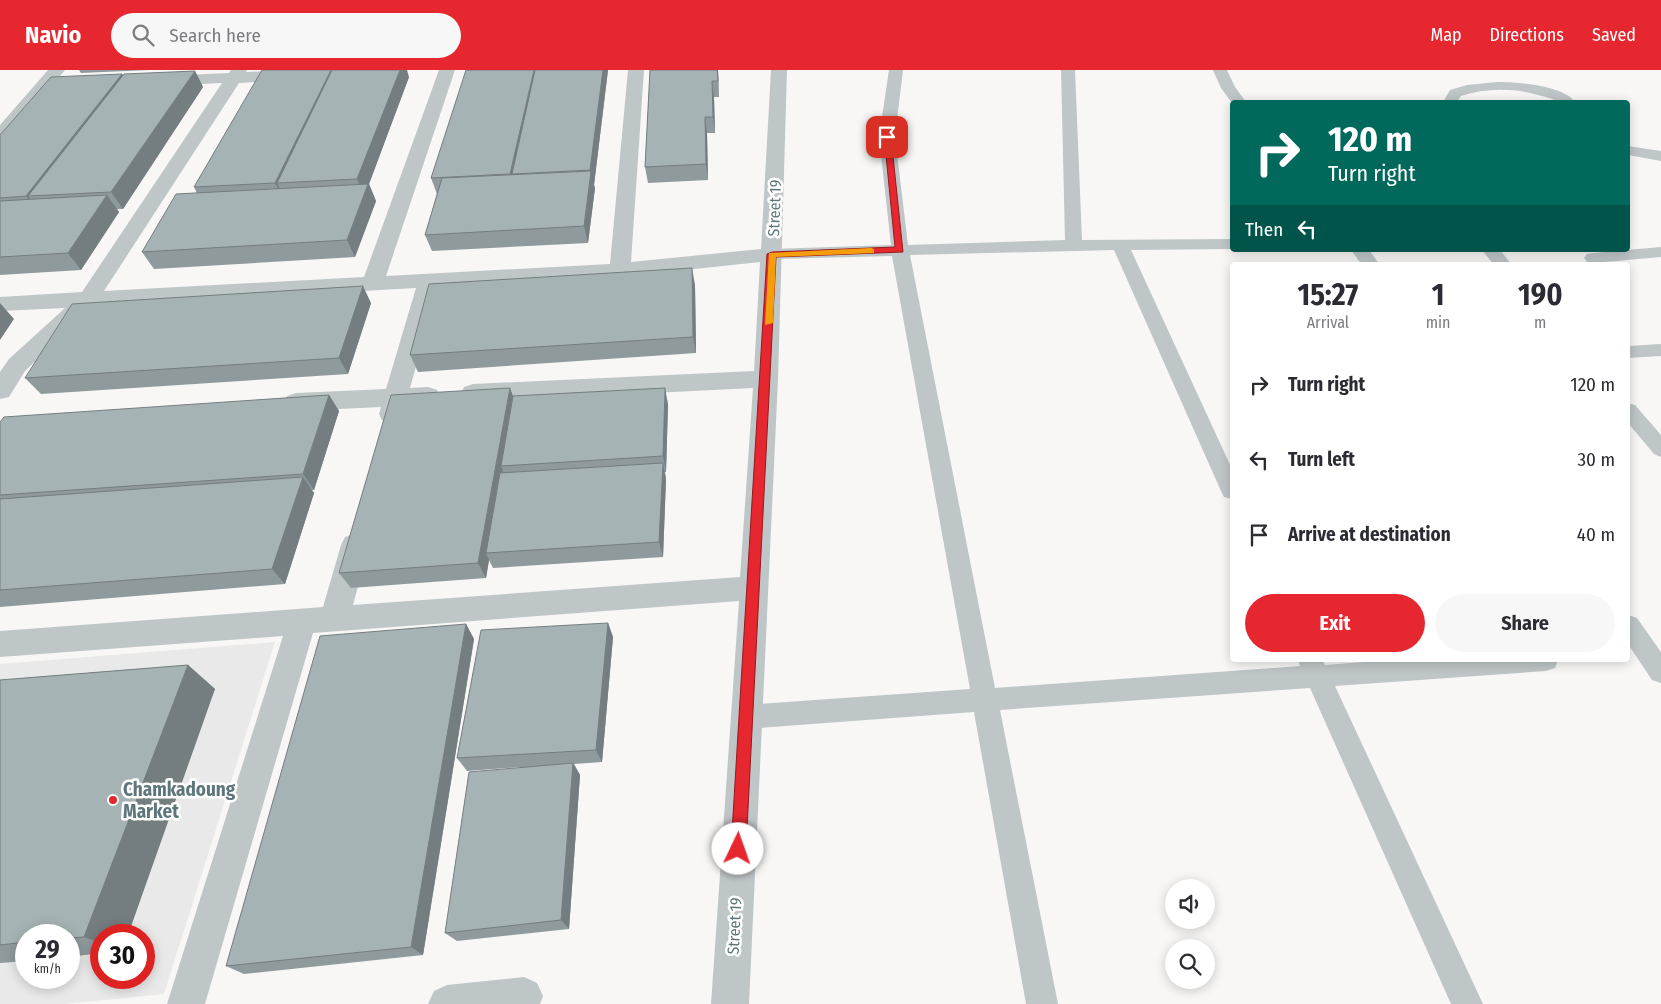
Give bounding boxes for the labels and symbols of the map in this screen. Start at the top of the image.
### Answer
pin [866,116,908,158]
street label: Street 19 [764,179,785,237]
place label: Chamkadoung Market [123,778,236,823]
marker: Chamkadoung Market [107,794,119,806]
position arrow [711,822,763,874]
street label: Street 19 [724,897,745,955]
speed limit sign: 30 [90,924,155,989]

